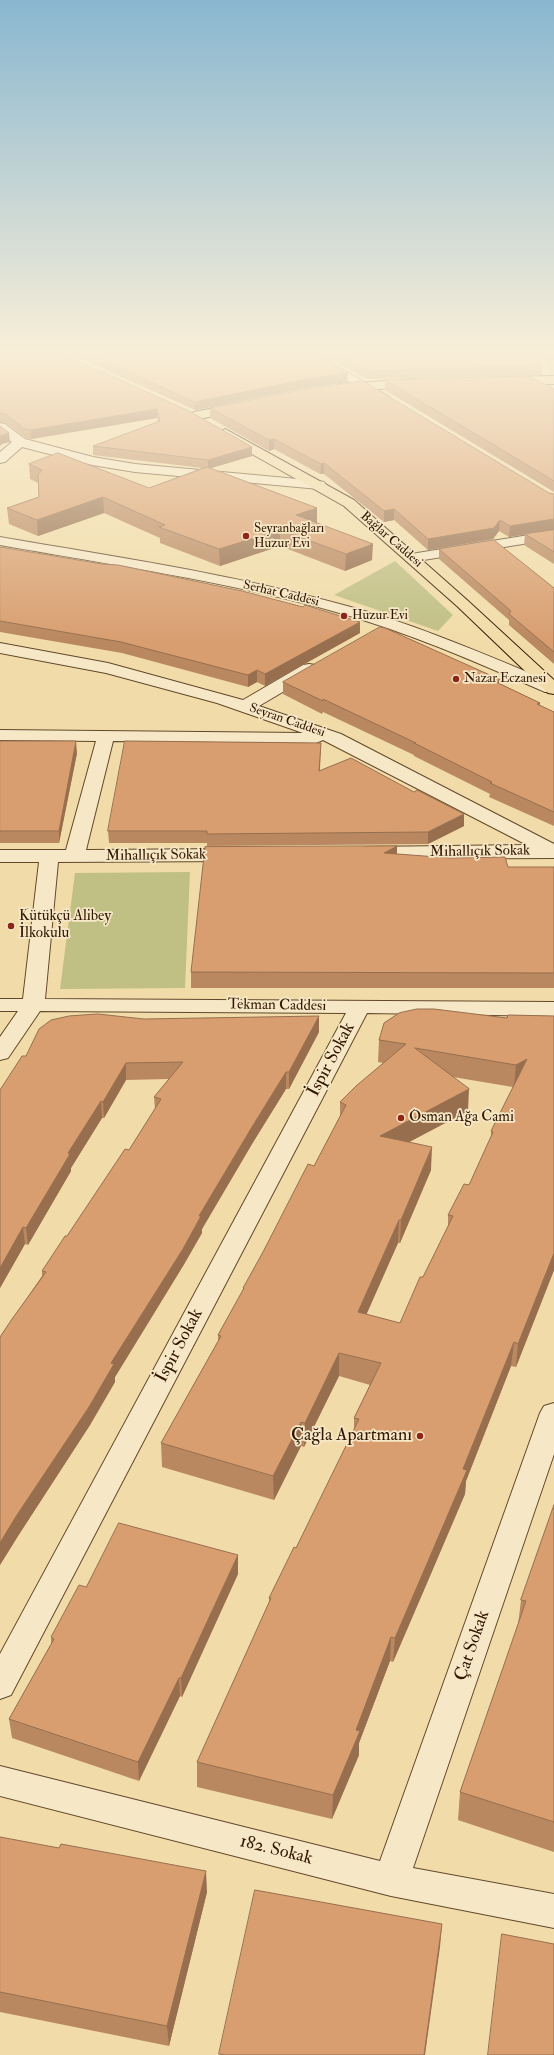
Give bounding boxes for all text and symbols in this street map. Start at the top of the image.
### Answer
street label: Bağlar Caddesi [357,509,425,571]
place label: Seyranbağları Huzur Evi [254,521,324,552]
marker: Seyranbağları Huzur Evi [241,531,251,541]
street label: Serhat Caddesi [241,578,321,610]
place label: Huzur Evi [352,608,408,624]
marker: Huzur Evi [339,611,349,621]
place label: Nazar Eczanesi [464,671,546,687]
marker: Nazar Eczanesi [451,674,461,684]
street label: Seyran Caddesi [247,701,327,741]
street label: Mihallıçık Sokak [430,842,530,862]
street label: Mihallıçık Sokak [106,846,206,866]
place label: Kütükçü Alibey İlkokulu [19,908,111,943]
marker: Kütükçü Alibey İlkokulu [6,921,16,931]
street label: Tekman Caddesi [228,996,326,1016]
street label: İspir Sokak [303,1019,361,1101]
place label: Osman Ağa Cami [409,1109,514,1127]
marker: Osman Ağa Cami [396,1113,406,1123]
street label: İspir Sokak [151,1305,209,1387]
place label: Çağla Apartmanı [291,1425,412,1447]
marker: Çağla Apartmanı [415,1431,425,1441]
street label: Çat Sokak [451,1608,495,1684]
street label: 182. Sokak [237,1832,315,1870]

